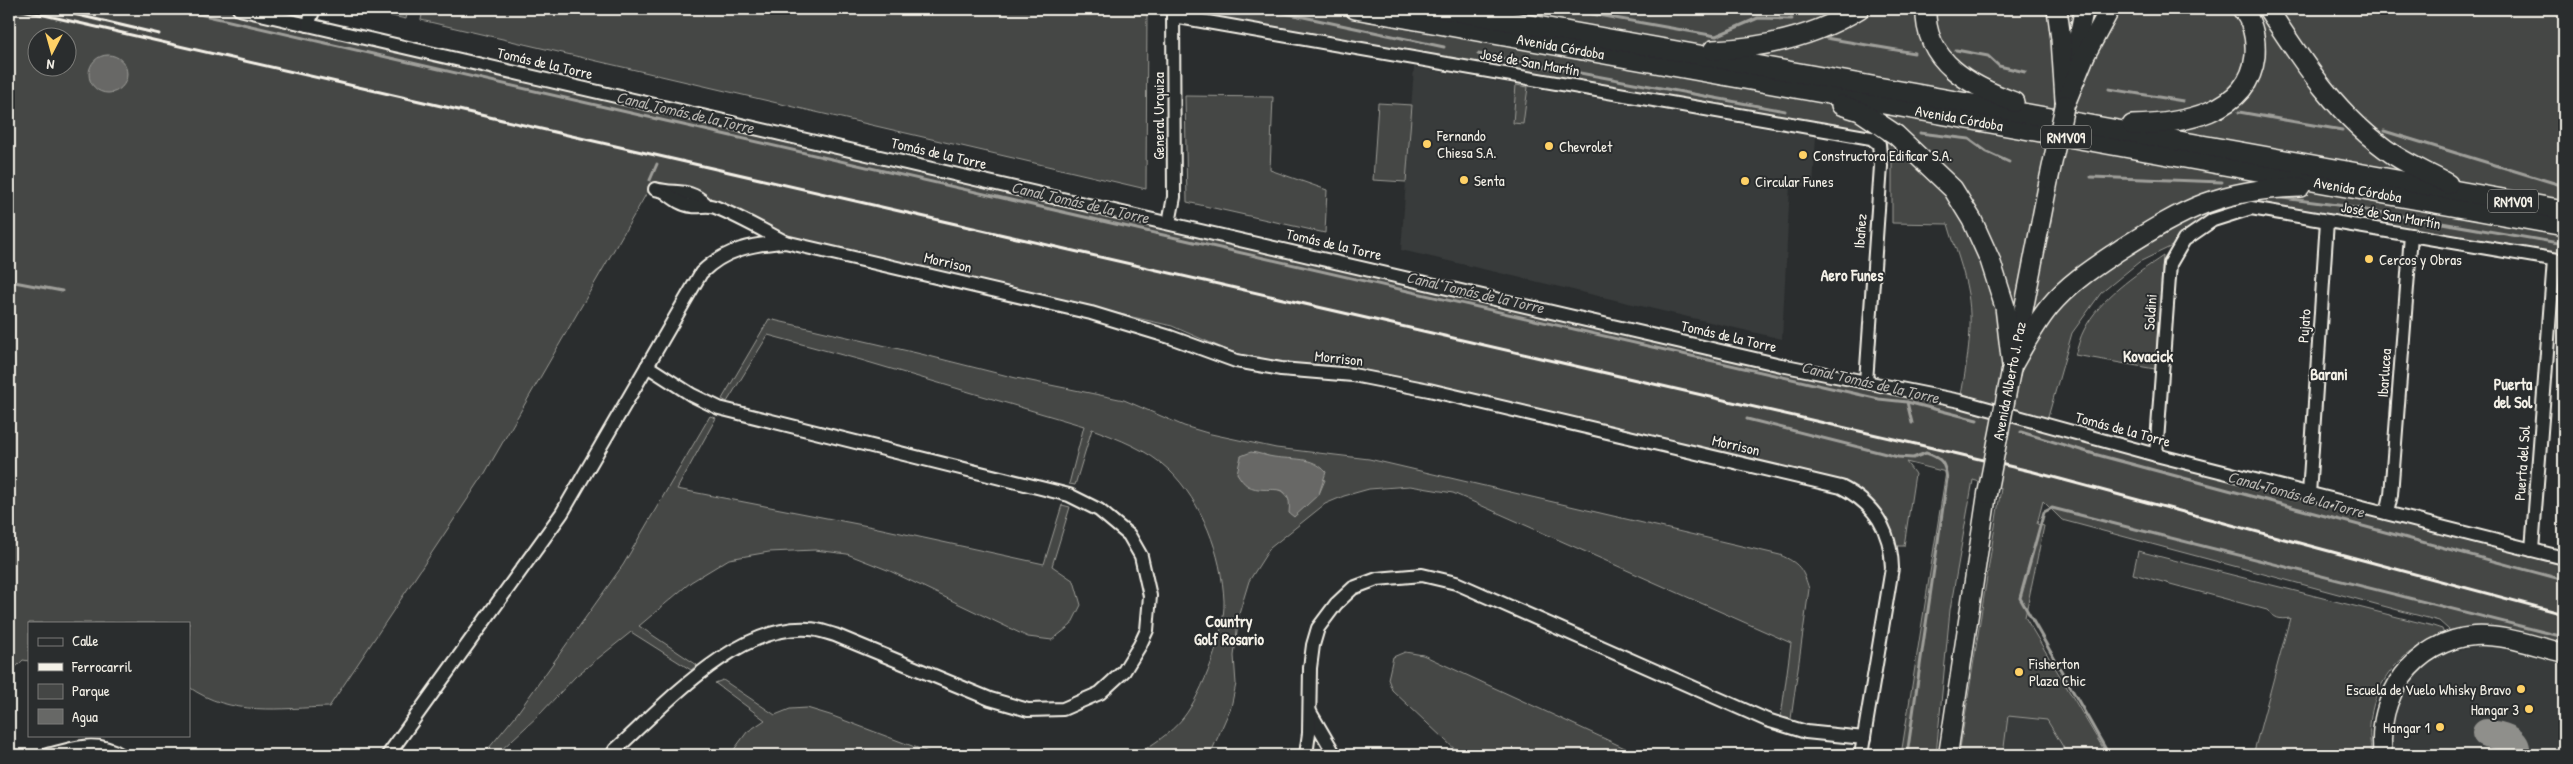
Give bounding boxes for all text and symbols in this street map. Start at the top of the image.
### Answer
north arrow [28,28,78,78]
street label: Avenida Córdoba [1515,28,1606,64]
street label: Tomás de la Torre [495,42,595,84]
street label: José de San Martín [1478,43,1582,81]
text: N [45,56,55,75]
street label: General Urquiza [1148,72,1169,160]
water label: Canal Tomás de la Torre [614,85,757,139]
street label: Avenida Córdoba [1914,99,2005,136]
place label: Fernando Chiesa S.A. [1436,125,1497,163]
road number: RN1V09 [2041,125,2091,148]
street label: Tomás de la Torre [889,132,989,174]
place label: Chevrolet [1559,136,1613,157]
marker: Fernando Chiesa S.A. [1421,138,1433,150]
marker: Chevrolet [1543,140,1555,152]
place label: Constructora Edificar S.A. [1813,145,1952,166]
marker: Constructora Edificar S.A. [1797,149,1809,161]
place label: Senta [1474,170,1505,191]
place label: Circular Funes [1755,171,1834,192]
street label: Avenida Córdoba [2312,171,2404,207]
marker: Senta [1458,174,1470,186]
water label: Canal Tomás de la Torre [1009,175,1152,229]
marker: Circular Funes [1739,175,1751,187]
road number: RN1V09 [2488,190,2538,212]
street label: José de San Martín [2339,196,2443,234]
street label: Ibañez [1848,212,1872,249]
street label: Tomás de la Torre [1284,223,1384,265]
street label: Morrison [922,246,974,278]
place label: Cercos y Obras [2379,249,2462,270]
marker: Cercos y Obras [2363,253,2375,265]
district label: Aero Funes [1821,264,1884,286]
water label: Canal Tomás de la Torre [1404,265,1547,319]
street label: Soldini [2138,293,2162,331]
street label: Pujato [2292,308,2316,344]
street label: Tomás de la Torre [1679,315,1779,357]
street label: Avenida Alberto J. Paz [1987,319,2031,442]
street label: Morrison [1314,345,1364,371]
district label: Kovacick [2123,345,2173,367]
street label: Ibarlucea [2372,348,2396,398]
water label: Canal Tomás de la Torre [1799,355,1942,409]
district label: Barani [2310,363,2348,385]
district label: Puerta del Sol [2494,373,2533,413]
street label: Tomás de la Torre [2073,406,2173,452]
street label: Puerta del Sol [2509,425,2535,501]
street label: Morrison [1710,429,1762,461]
water label: Canal Tomás de la Torre [2225,465,2367,523]
district label: Country Golf Rosario [1194,610,1265,650]
legend [28,622,190,736]
text: Calle [72,630,99,651]
place label: Fisherton Plaza Chic [2028,653,2086,691]
text: Ferrocarril [71,656,132,677]
marker: Fisherton Plaza Chic [2013,666,2025,678]
place label: Escuela de Vuelo Whisky Bravo [2346,679,2511,700]
text: Parque [72,680,110,701]
marker: Escuela de Vuelo Whisky Bravo [2515,683,2527,695]
place label: Hangar 3 [2471,699,2519,720]
marker: Hangar 3 [2523,703,2535,715]
text: Agua [72,706,98,727]
place label: Hangar 1 [2383,717,2430,738]
marker: Hangar 1 [2434,721,2446,733]

